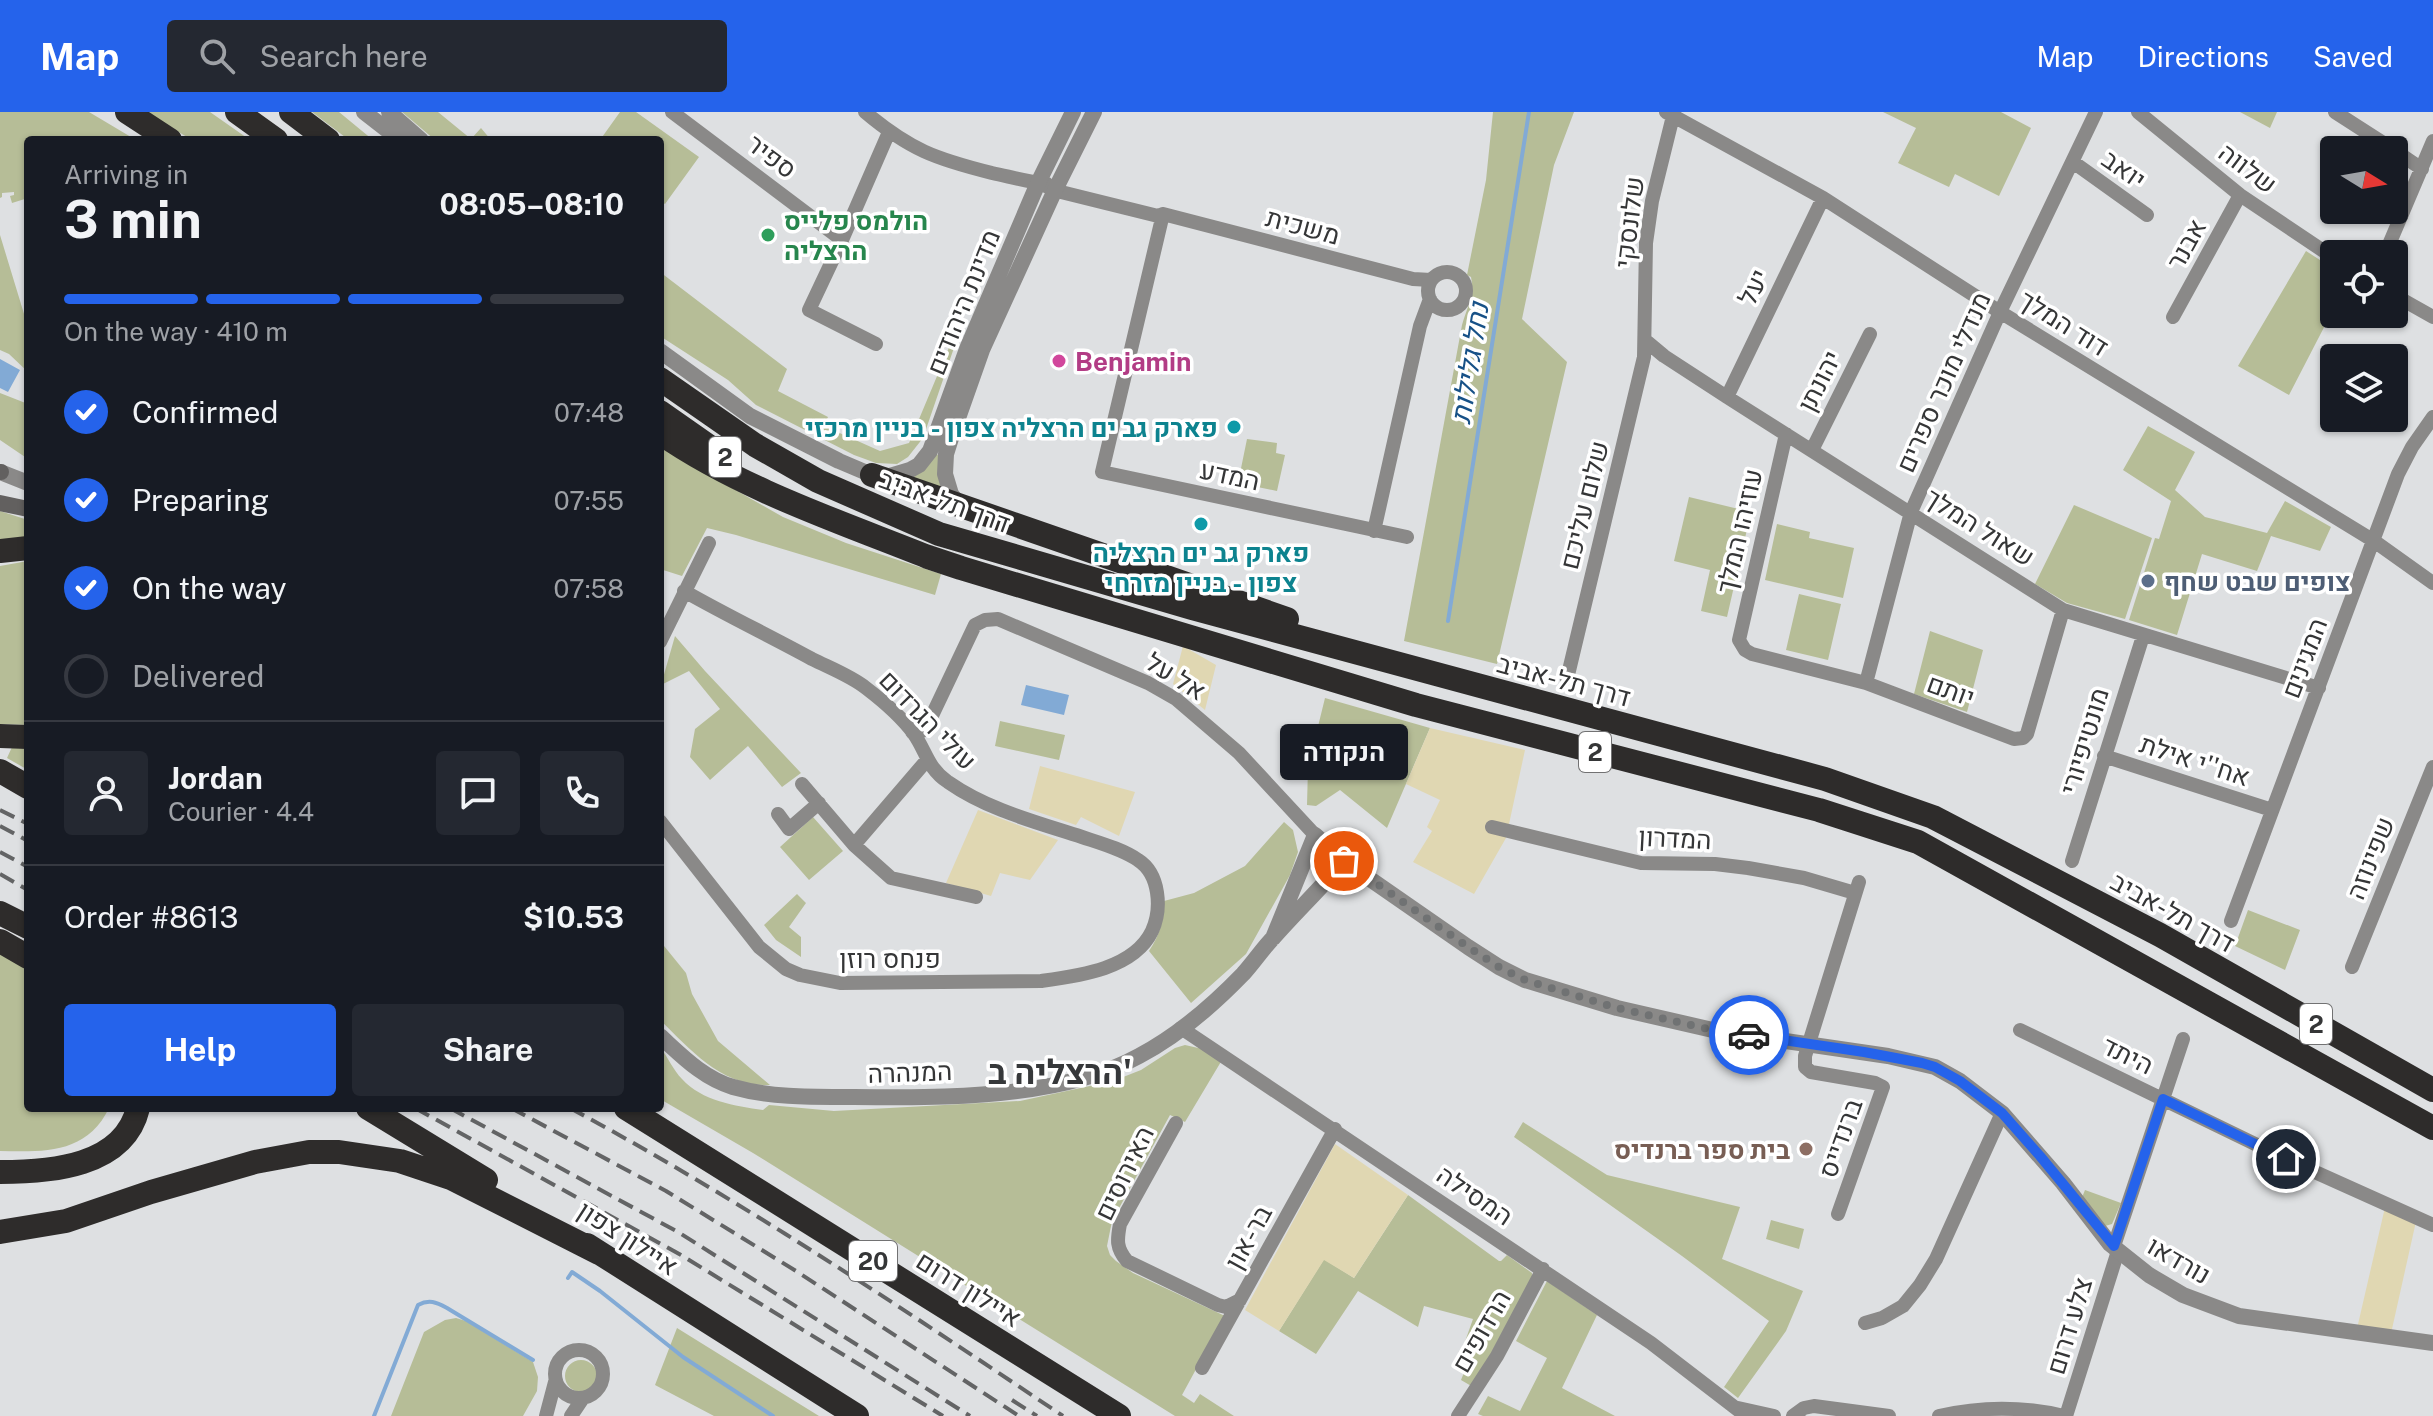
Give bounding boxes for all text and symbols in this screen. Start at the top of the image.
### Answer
search box [167,20,727,92]
text: Map [40,34,119,79]
icon: search [195,34,239,78]
text: Search here [259,38,428,74]
text: Map [2037,40,2093,73]
text: Directions [2137,40,2269,73]
text: Saved [2313,40,2393,73]
street label: ספיר [741,128,803,184]
street label: שלווה [2213,136,2283,200]
north arrow [2320,136,2408,224]
map controls [2320,136,2408,432]
street label: יואב [2096,143,2152,195]
text: Arriving in [64,159,188,190]
street label: שלונסקי [1608,175,1650,269]
text: 08:05–08:10 [440,186,624,222]
text: 3 min [64,189,202,250]
street label: משכית [1263,201,1343,251]
place label: הולמס פלייס הרצליה [784,205,928,266]
street label: אבנר [2160,213,2212,275]
street label: מדינת היהודים [920,225,1006,379]
marker: הולמס פלייס הרצליה [759,226,777,244]
button: locate [2320,240,2408,328]
street label: יעל [1731,264,1775,310]
street label: דוד המלך [2014,284,2114,362]
street label: מנדלי מוכר ספרים [1889,287,1997,477]
water label: נחל גלילות [1443,298,1495,426]
text: On the way · 410 m [64,316,288,347]
button: layers [2320,344,2408,432]
street label: יהונתן [1791,345,1847,417]
place label: Benjamin [1075,346,1191,377]
marker: Benjamin [1050,352,1068,370]
icon: check [64,390,108,434]
text: Confirmed [132,394,278,430]
text: 07:48 [554,397,624,428]
place label: פארק גב ים הרצליה צפון - בניין מרכזי [805,412,1218,443]
marker: פארק גב ים הרצליה צפון - בניין מרכזי [1225,418,1243,436]
road number: 2 [709,437,741,477]
street label: שלום עליכם [1553,438,1615,572]
street label: המדע [1197,454,1263,496]
street label: דרך תל-אביב [875,463,1015,539]
street label: עוזיהו המלך [1710,466,1768,596]
icon: check [64,478,108,522]
street label: שאול המלך [1920,481,2040,573]
text: Preparing [132,482,269,518]
text: 07:55 [554,485,624,516]
marker: פארק גב ים הרצליה צפון - בניין מזרחי [1192,515,1210,533]
place label: פארק גב ים הרצליה צפון - בניין מזרחי [1093,537,1309,598]
icon: check [64,566,108,610]
place label: צופים שבט שחף [2164,566,2350,597]
text: On the way [132,570,286,606]
marker: צופים שבט שחף [2139,572,2157,590]
text: 07:58 [554,573,624,604]
street label: המגינים [2275,613,2333,703]
street label: אל על [1140,646,1212,706]
street label: דרך תל-אביב [1494,647,1634,713]
text: Delivered [132,658,264,694]
street label: עולי הגרדום [873,664,983,776]
street label: יותם [1923,667,1979,713]
street label: מונטיפיורי [2053,684,2115,798]
callout: הנקודה [1280,725,1408,781]
street label: אח''י אילת [2136,728,2254,792]
road number: 2 [1579,732,1611,772]
text: הנקודה [1303,736,1385,767]
button: person [64,751,148,835]
button: chat [436,751,520,835]
button: phone [540,751,624,835]
text: Jordan [168,760,263,796]
text: Courier · 4.4 [168,796,314,827]
street label: שפינוזה [2339,812,2401,904]
street label: המדרון [1638,821,1712,855]
pin [1310,827,1378,895]
icon: bag [1322,839,1366,883]
street label: דרך תל-אביב [2106,865,2240,959]
text: Order #8613 [64,899,238,935]
text: $10.53 [523,899,624,935]
street label: פנחס רוזן [839,943,941,974]
courier [1709,995,1789,1075]
button: Help [64,1004,336,1096]
button: Share [352,1004,624,1096]
road number: 2 [2300,1004,2332,1044]
icon: car [1727,1013,1771,1057]
street label: היתד [2097,1029,2159,1081]
district label: הרצליה ב' [988,1052,1132,1092]
street label: המנהרה [867,1055,953,1089]
street label: ברנדייס [1811,1094,1869,1182]
street label: האירוסים [1088,1121,1160,1225]
pin [2252,1125,2320,1193]
place label: בית ספר ברנדיס [1614,1134,1790,1165]
icon: home [2264,1137,2308,1181]
marker: בית ספר ברנדיס [1797,1140,1815,1158]
street label: המסילה [1431,1158,1519,1232]
street label: איילון צפון [572,1194,684,1282]
street label: בר-און [1218,1199,1278,1274]
street label: נורדאו [2142,1230,2216,1290]
road number: 20 [849,1241,897,1281]
street label: איילון דרום [911,1245,1027,1333]
street label: צלע דרום [2040,1274,2098,1378]
street label: הרדופים [1445,1284,1517,1378]

